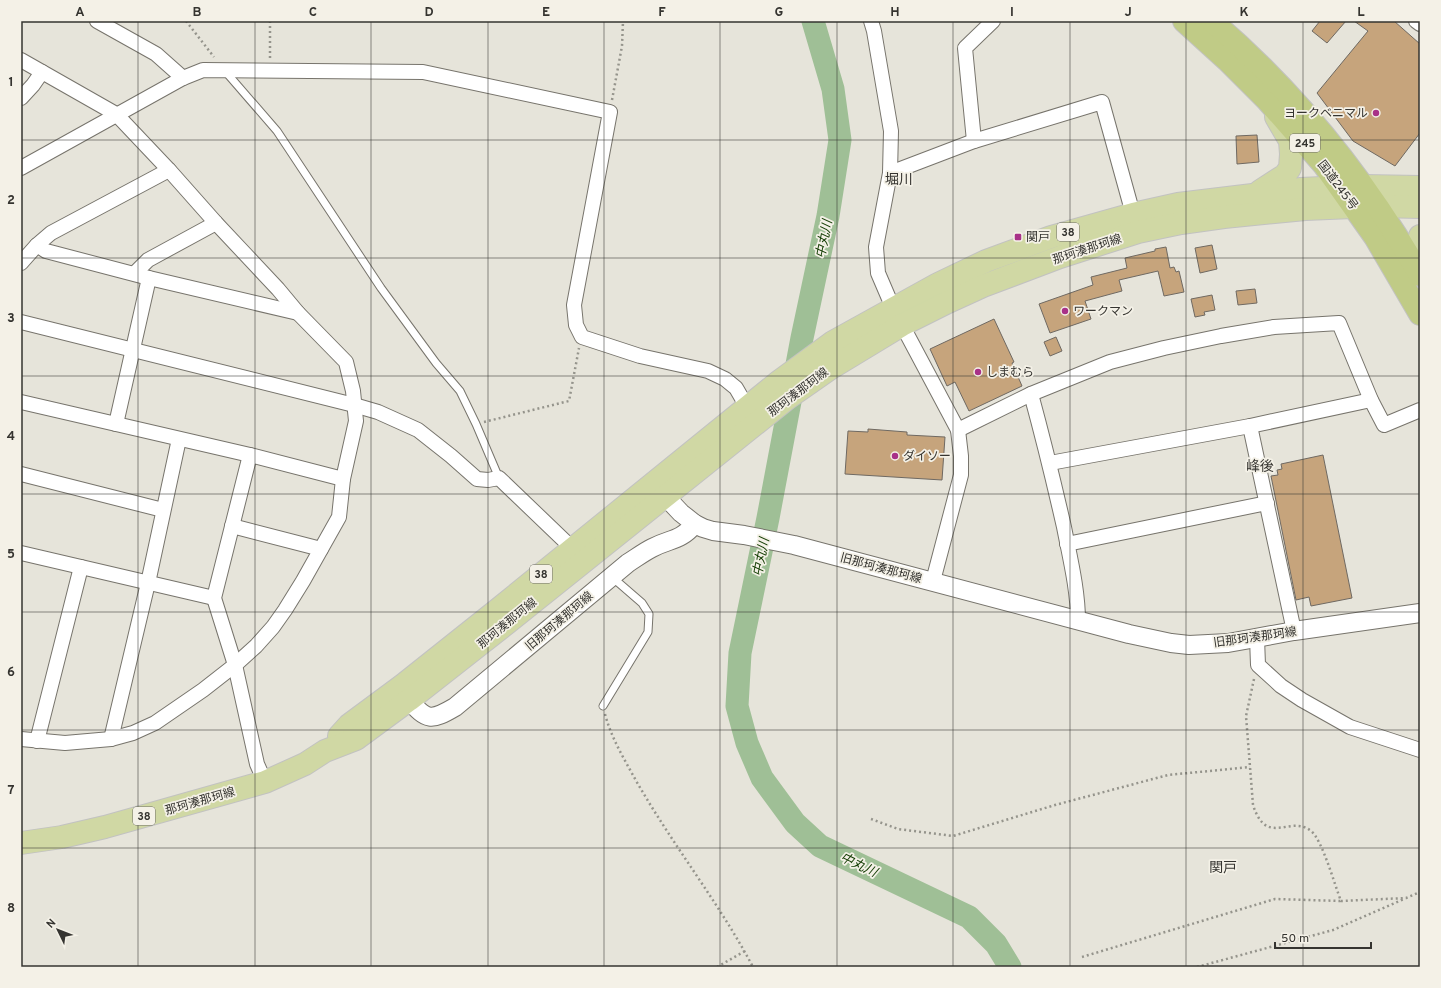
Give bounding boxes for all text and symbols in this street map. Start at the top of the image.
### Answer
text: A [75,5,85,21]
text: B [193,5,202,21]
text: C [309,5,317,21]
text: D [424,5,434,21]
text: E [542,5,550,21]
text: F [658,5,666,21]
text: G [775,5,784,21]
text: H [890,5,900,21]
text: I [1010,5,1014,21]
text: J [1124,5,1132,21]
text: K [1239,5,1249,21]
text: L [1357,5,1365,21]
text: 1 [8,75,14,91]
place label: ヨークベニマル [1284,106,1368,122]
marker: ヨークベニマル [1371,108,1381,118]
road number: 245 [1290,134,1320,152]
street label: 国道245号 [1313,158,1361,214]
district label: 堀川 [885,172,913,189]
text: 2 [7,193,15,209]
water label: 中丸川 [813,217,837,260]
road number: 38 [1057,223,1079,241]
place label: 関戸 [1026,230,1050,246]
street label: 那珂湊那珂線 [1051,231,1124,269]
marker: 関戸 [1013,232,1023,242]
place label: ワークマン [1073,304,1133,320]
marker: ワークマン [1060,306,1070,316]
text: 3 [7,311,15,327]
street label: 那珂湊那珂線 [765,365,832,421]
place label: しまむら [986,365,1034,381]
marker: しまむら [973,367,983,377]
text: 4 [7,429,15,445]
place label: ダイソー [903,449,951,465]
marker: ダイソー [890,451,900,461]
district label: 峰後 [1246,458,1274,476]
water label: 中丸川 [750,535,774,578]
text: 5 [7,547,15,563]
street label: 旧那珂湊那珂線 [838,550,923,588]
road number: 38 [530,565,552,583]
street label: 旧那珂湊那珂線 [522,589,597,655]
street label: 那珂湊那珂線 [475,595,541,653]
street label: 旧那珂湊那珂線 [1212,624,1298,652]
text: 6 [7,665,15,681]
text: 7 [8,783,15,799]
street label: 那珂湊那珂線 [163,784,237,820]
road number: 38 [133,807,155,825]
water label: 中丸川 [837,850,881,882]
district label: 関戸 [1209,860,1237,877]
text: 8 [7,901,15,917]
north arrow [38,910,78,950]
text: N [44,916,59,932]
scale bar [1275,924,1371,950]
text: 50 m [1281,931,1309,947]

